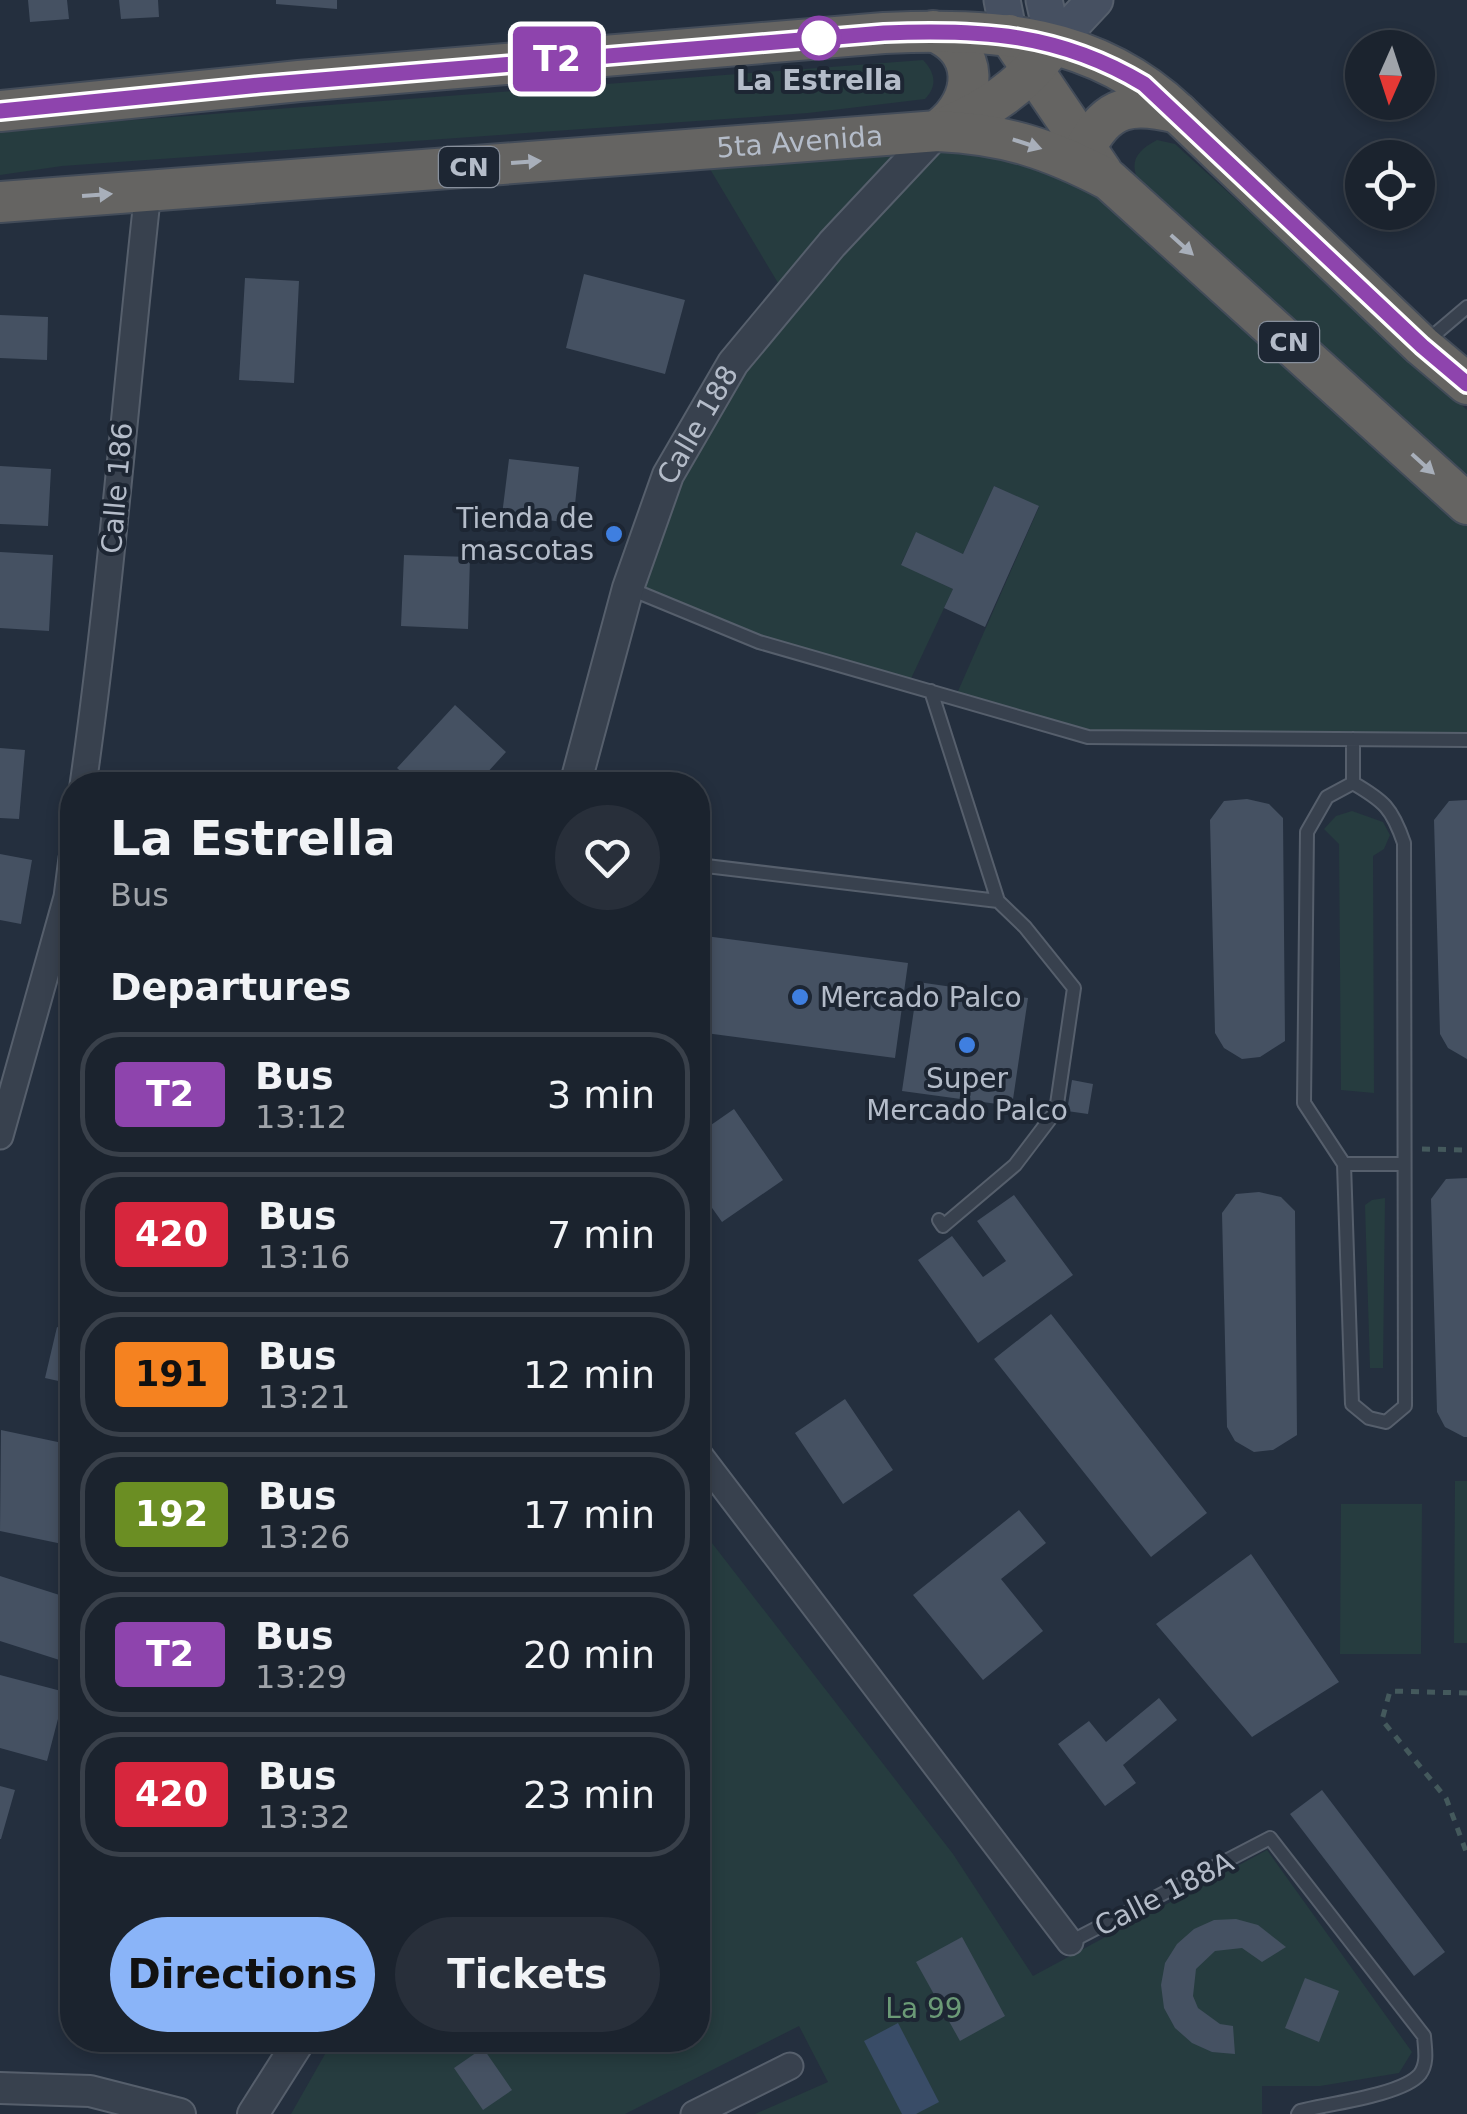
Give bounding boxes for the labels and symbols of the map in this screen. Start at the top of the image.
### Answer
marker: La Estrella [798,17,840,59]
line badge: T2 [512,27,602,92]
north arrow [1345,30,1435,120]
place label: La Estrella [736,64,902,97]
street label: 5ta Avenida [715,119,884,164]
one-way arrow [1012,137,1042,152]
road number: CN [439,147,499,187]
one-way arrow [511,154,542,170]
one-way arrow [82,186,114,202]
one-way arrow [1169,234,1194,256]
road number: CN [1259,322,1319,362]
street label: Calle 188 [650,359,745,490]
street label: Calle 186 [95,421,139,555]
one-way arrow [1410,452,1435,474]
place label: Tienda de mascotas [455,502,594,567]
marker: Tienda de mascotas [603,523,625,545]
place label: Mercado Palco [820,981,1022,1014]
marker: Mercado Palco [789,986,811,1008]
marker: Super Mercado Palco [956,1034,978,1056]
place label: Super Mercado Palco [866,1062,1068,1127]
street label: Calle 188A [1089,1845,1239,1943]
park label: La 99 [885,1992,963,2025]

